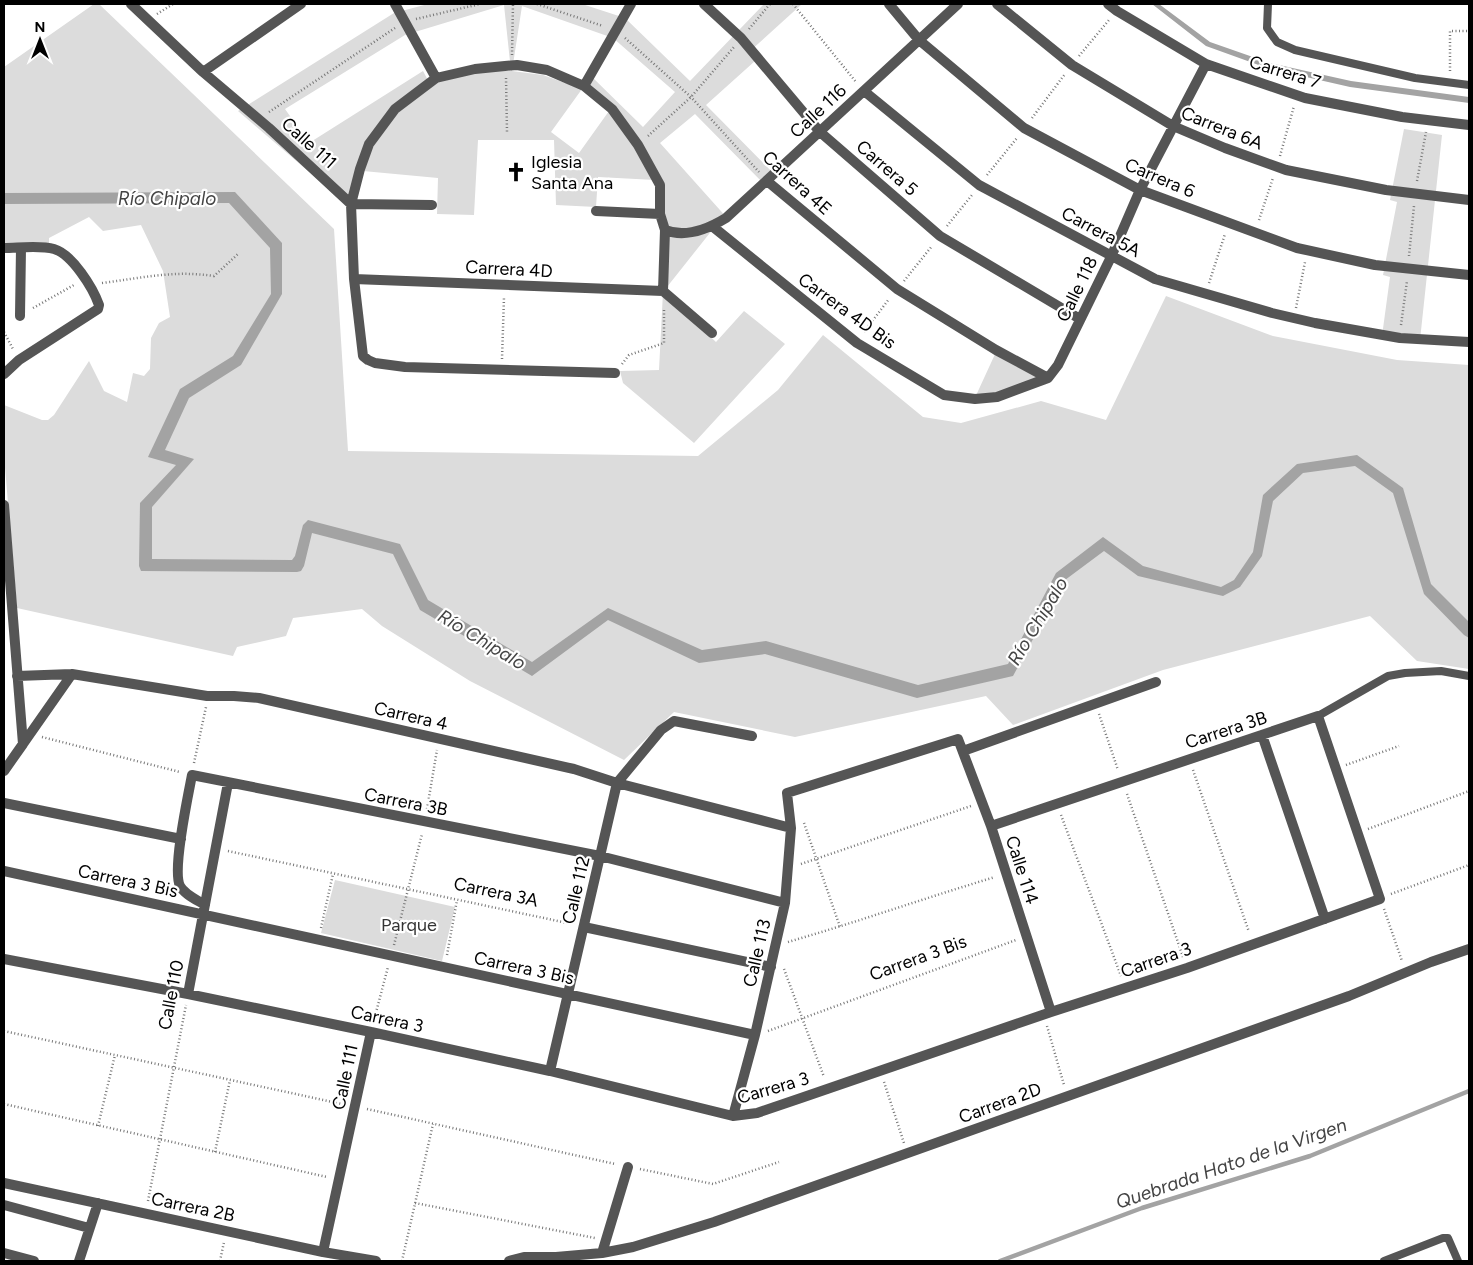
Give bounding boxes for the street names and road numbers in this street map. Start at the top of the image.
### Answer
street label: Carrera 7 [1247,51,1324,93]
street label: Calle 116 [785,79,851,143]
street label: Carrera 6A [1178,102,1266,154]
street label: Calle 111 [277,113,341,173]
street label: Carrera 5 [852,135,922,201]
street label: Carrera 4E [758,146,836,220]
street label: Carrera 6 [1122,153,1198,203]
street label: Carrera 5A [1058,202,1144,262]
street label: Calle 118 [1052,253,1102,325]
street label: Carrera 4D [465,256,553,282]
street label: Carrera 4D Bis [794,268,900,354]
street label: Carrera 4 [372,697,450,735]
street label: Carrera 3B [1182,706,1270,754]
street label: Carrera 3B [362,783,450,821]
street label: Calle 114 [1001,833,1043,907]
street label: Calle 112 [557,854,595,926]
street label: Carrera 3 Bis [76,860,180,902]
street label: Carrera 3A [452,872,540,912]
street label: Calle 113 [739,917,775,989]
street label: Carrera 3 Bis [866,930,970,986]
street label: Carrera 3 [1118,938,1194,982]
street label: Carrera 3 Bis [472,947,576,989]
street label: Calle 110 [153,958,189,1032]
street label: Carrera 3 [349,1001,425,1037]
street label: Calle 111 [327,1042,363,1112]
street label: Carrera 3 [735,1067,811,1109]
street label: Carrera 2D [956,1078,1044,1128]
street label: Carrera 2B [149,1187,237,1227]

